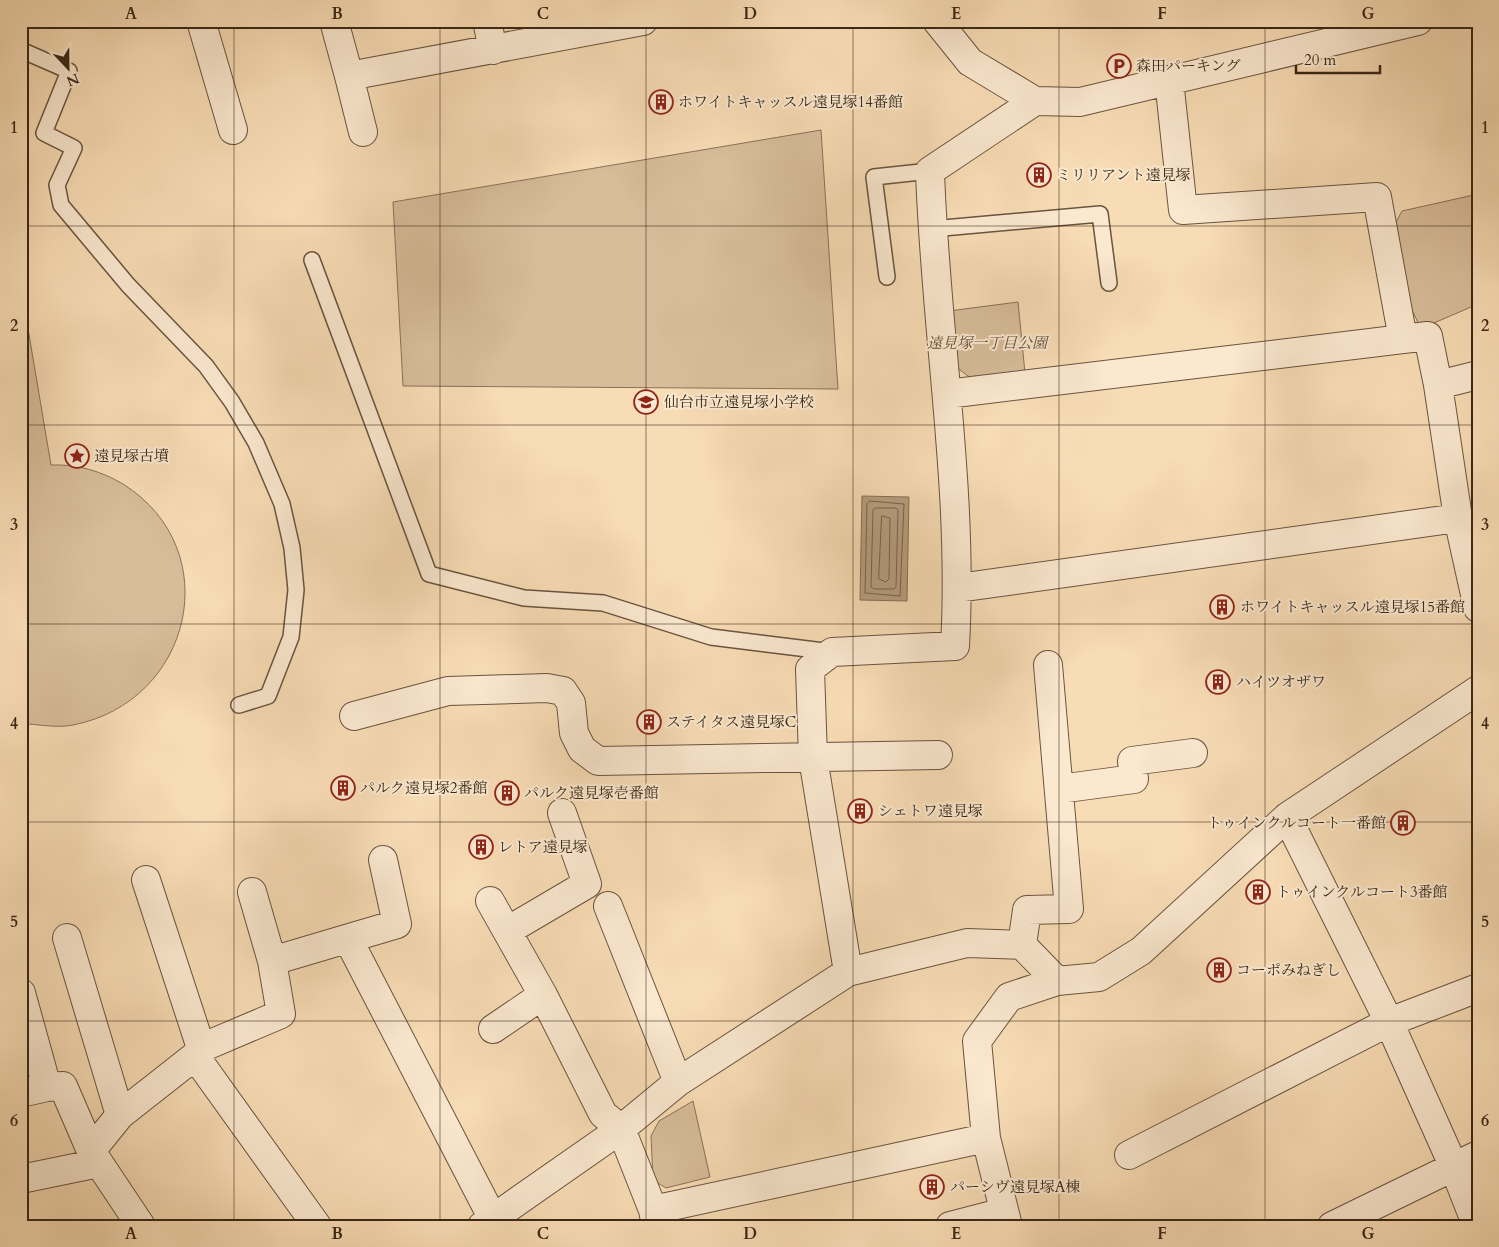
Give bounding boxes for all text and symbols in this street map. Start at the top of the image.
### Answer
text: A [125,3,137,25]
text: B [331,3,343,25]
text: C [537,3,549,25]
text: D [743,3,757,25]
text: E [951,3,961,25]
text: F [1157,3,1167,25]
text: G [1361,3,1375,25]
north arrow [42,42,92,92]
scale bar [1296,42,1380,74]
text: 20 m [1304,50,1336,70]
parking icon: 森田パーキング [1106,53,1132,79]
place label: 森田パーキング [1136,56,1241,76]
text: N [63,69,82,91]
building icon: ホワイトキャッスル遠見塚14番館 [648,89,674,115]
place label: ホワイトキャッスル遠見塚14番館 [678,92,903,112]
text: 1 [10,117,18,139]
text: 1 [1481,117,1489,139]
building icon: ミリリアント遠見塚 [1026,162,1052,188]
place label: ミリリアント遠見塚 [1056,165,1190,185]
text: 2 [10,315,18,337]
text: 2 [1481,315,1489,337]
park label: 遠見塚一丁目公園 [927,333,1050,353]
school or university icon: 仙台市立遠見塚小学校 [633,389,659,415]
place label: 仙台市立遠見塚小学校 [664,392,814,412]
place icon: 遠見塚古墳 [64,443,90,469]
place label: 遠見塚古墳 [94,446,169,466]
text: 3 [10,514,18,536]
text: 3 [1481,514,1489,536]
building icon: ホワイトキャッスル遠見塚15番館 [1209,594,1235,620]
place label: ホワイトキャッスル遠見塚15番館 [1240,597,1465,617]
building icon: ハイツオザワ [1205,669,1231,695]
place label: ハイツオザワ [1236,672,1326,692]
building icon: ステイタス遠見塚C [636,709,662,735]
place label: ステイタス遠見塚C [666,712,796,732]
text: 4 [10,713,18,735]
text: 4 [1481,713,1489,735]
building icon: パルク遠見塚2番館 [330,775,356,801]
place label: パルク遠見塚2番館 [360,778,487,798]
building icon: パルク遠見塚壱番館 [494,780,520,806]
place label: パルク遠見塚壱番館 [524,783,659,803]
building icon: シェトワ遠見塚 [847,798,873,824]
place label: シェトワ遠見塚 [878,801,983,821]
building icon: トゥインクルコート一番館 [1390,810,1416,836]
place label: トゥインクルコート一番館 [1207,813,1386,833]
building icon: レトア遠見塚 [468,834,494,860]
place label: レトア遠見塚 [498,837,588,857]
building icon: トゥインクルコート3番館 [1245,879,1271,905]
place label: トゥインクルコート3番館 [1276,882,1448,902]
text: 5 [10,911,18,933]
text: 5 [1481,911,1489,933]
building icon: コーポみねぎし [1206,957,1232,983]
place label: コーポみねぎし [1236,960,1341,980]
text: 6 [10,1110,18,1132]
text: 6 [1481,1110,1489,1132]
building icon: パーシヴ遠見塚A棟 [919,1174,945,1200]
place label: パーシヴ遠見塚A棟 [950,1177,1080,1197]
text: A [125,1223,137,1245]
text: B [331,1223,343,1245]
text: C [537,1223,549,1245]
text: D [743,1223,757,1245]
text: E [951,1223,961,1245]
text: F [1157,1223,1167,1245]
text: G [1361,1223,1375,1245]

